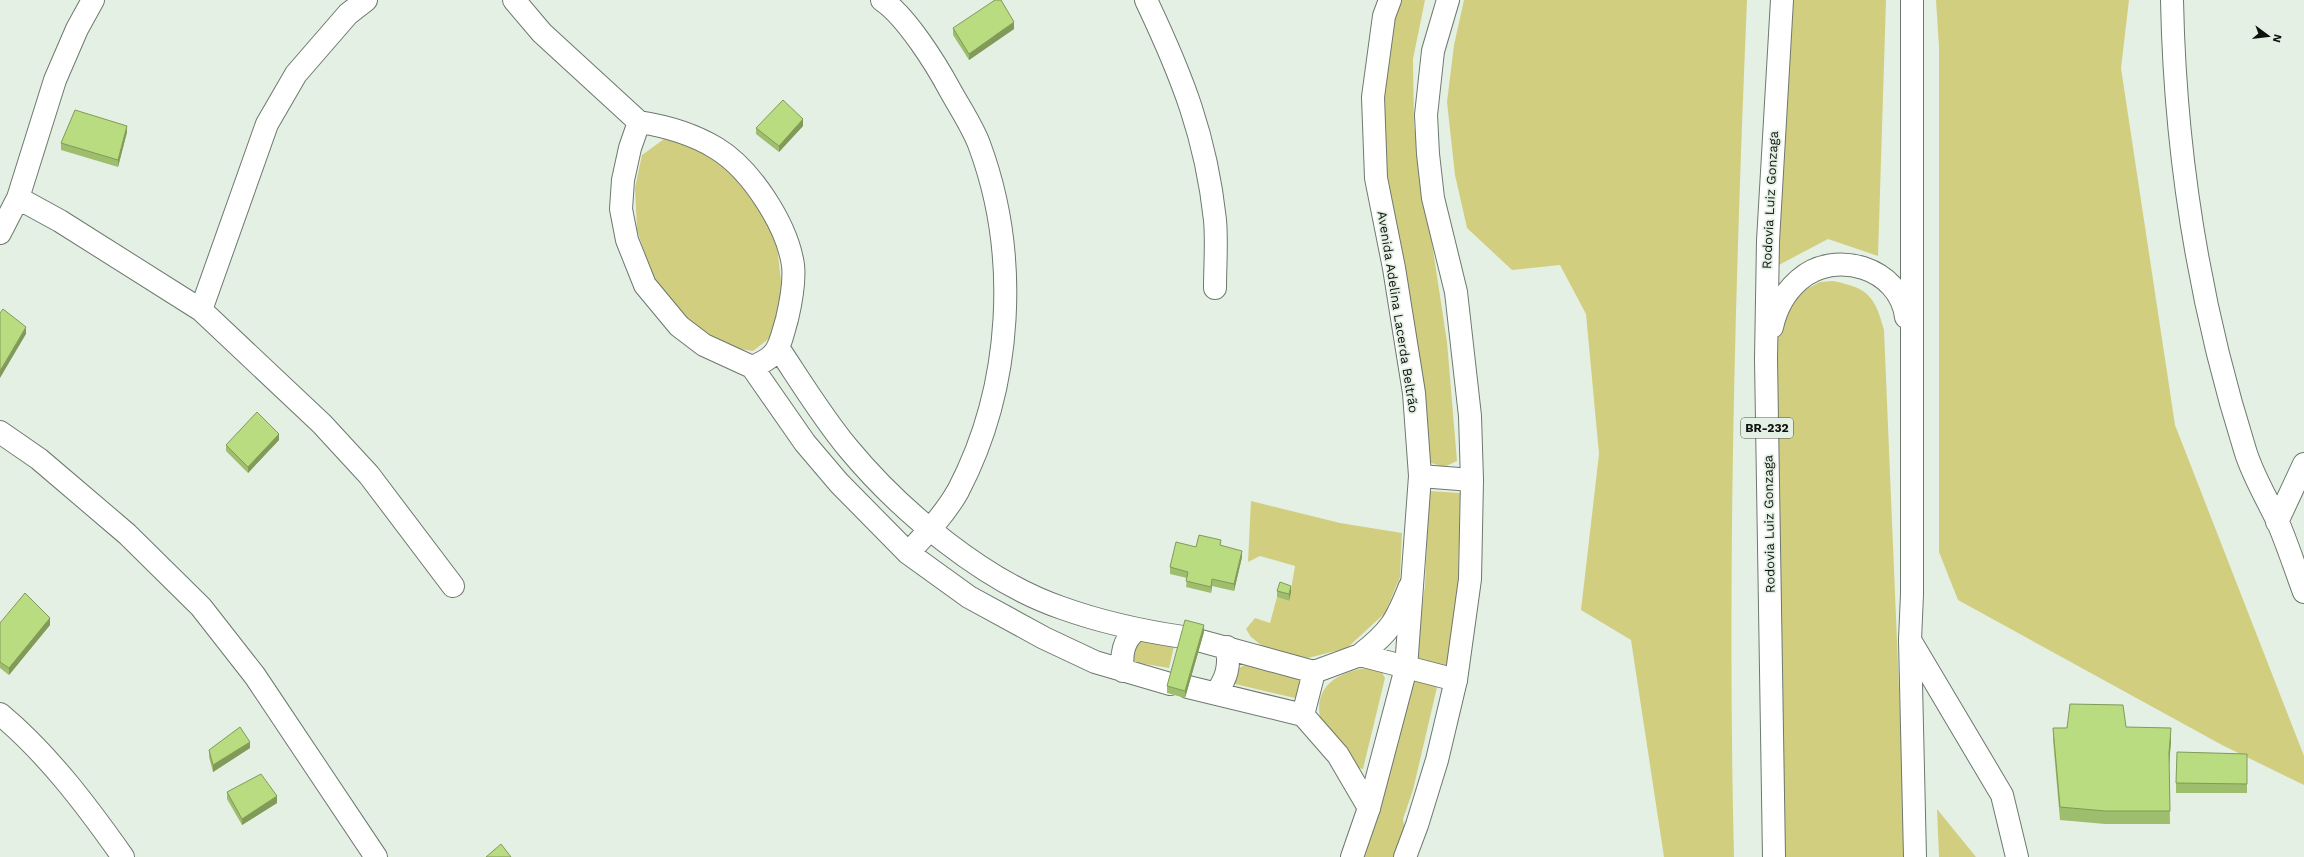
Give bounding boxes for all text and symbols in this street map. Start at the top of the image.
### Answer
north arrow [2248,16,2288,56]
text: N [2270,33,2285,44]
street label: Rodovia Luiz Gonzaga [1759,130,1781,269]
street label: Avenida Adelina Lacerda Beltrão [1375,210,1421,414]
road number: BR-232 [1741,418,1793,438]
street label: Rodovia Luiz Gonzaga [1760,454,1778,593]

